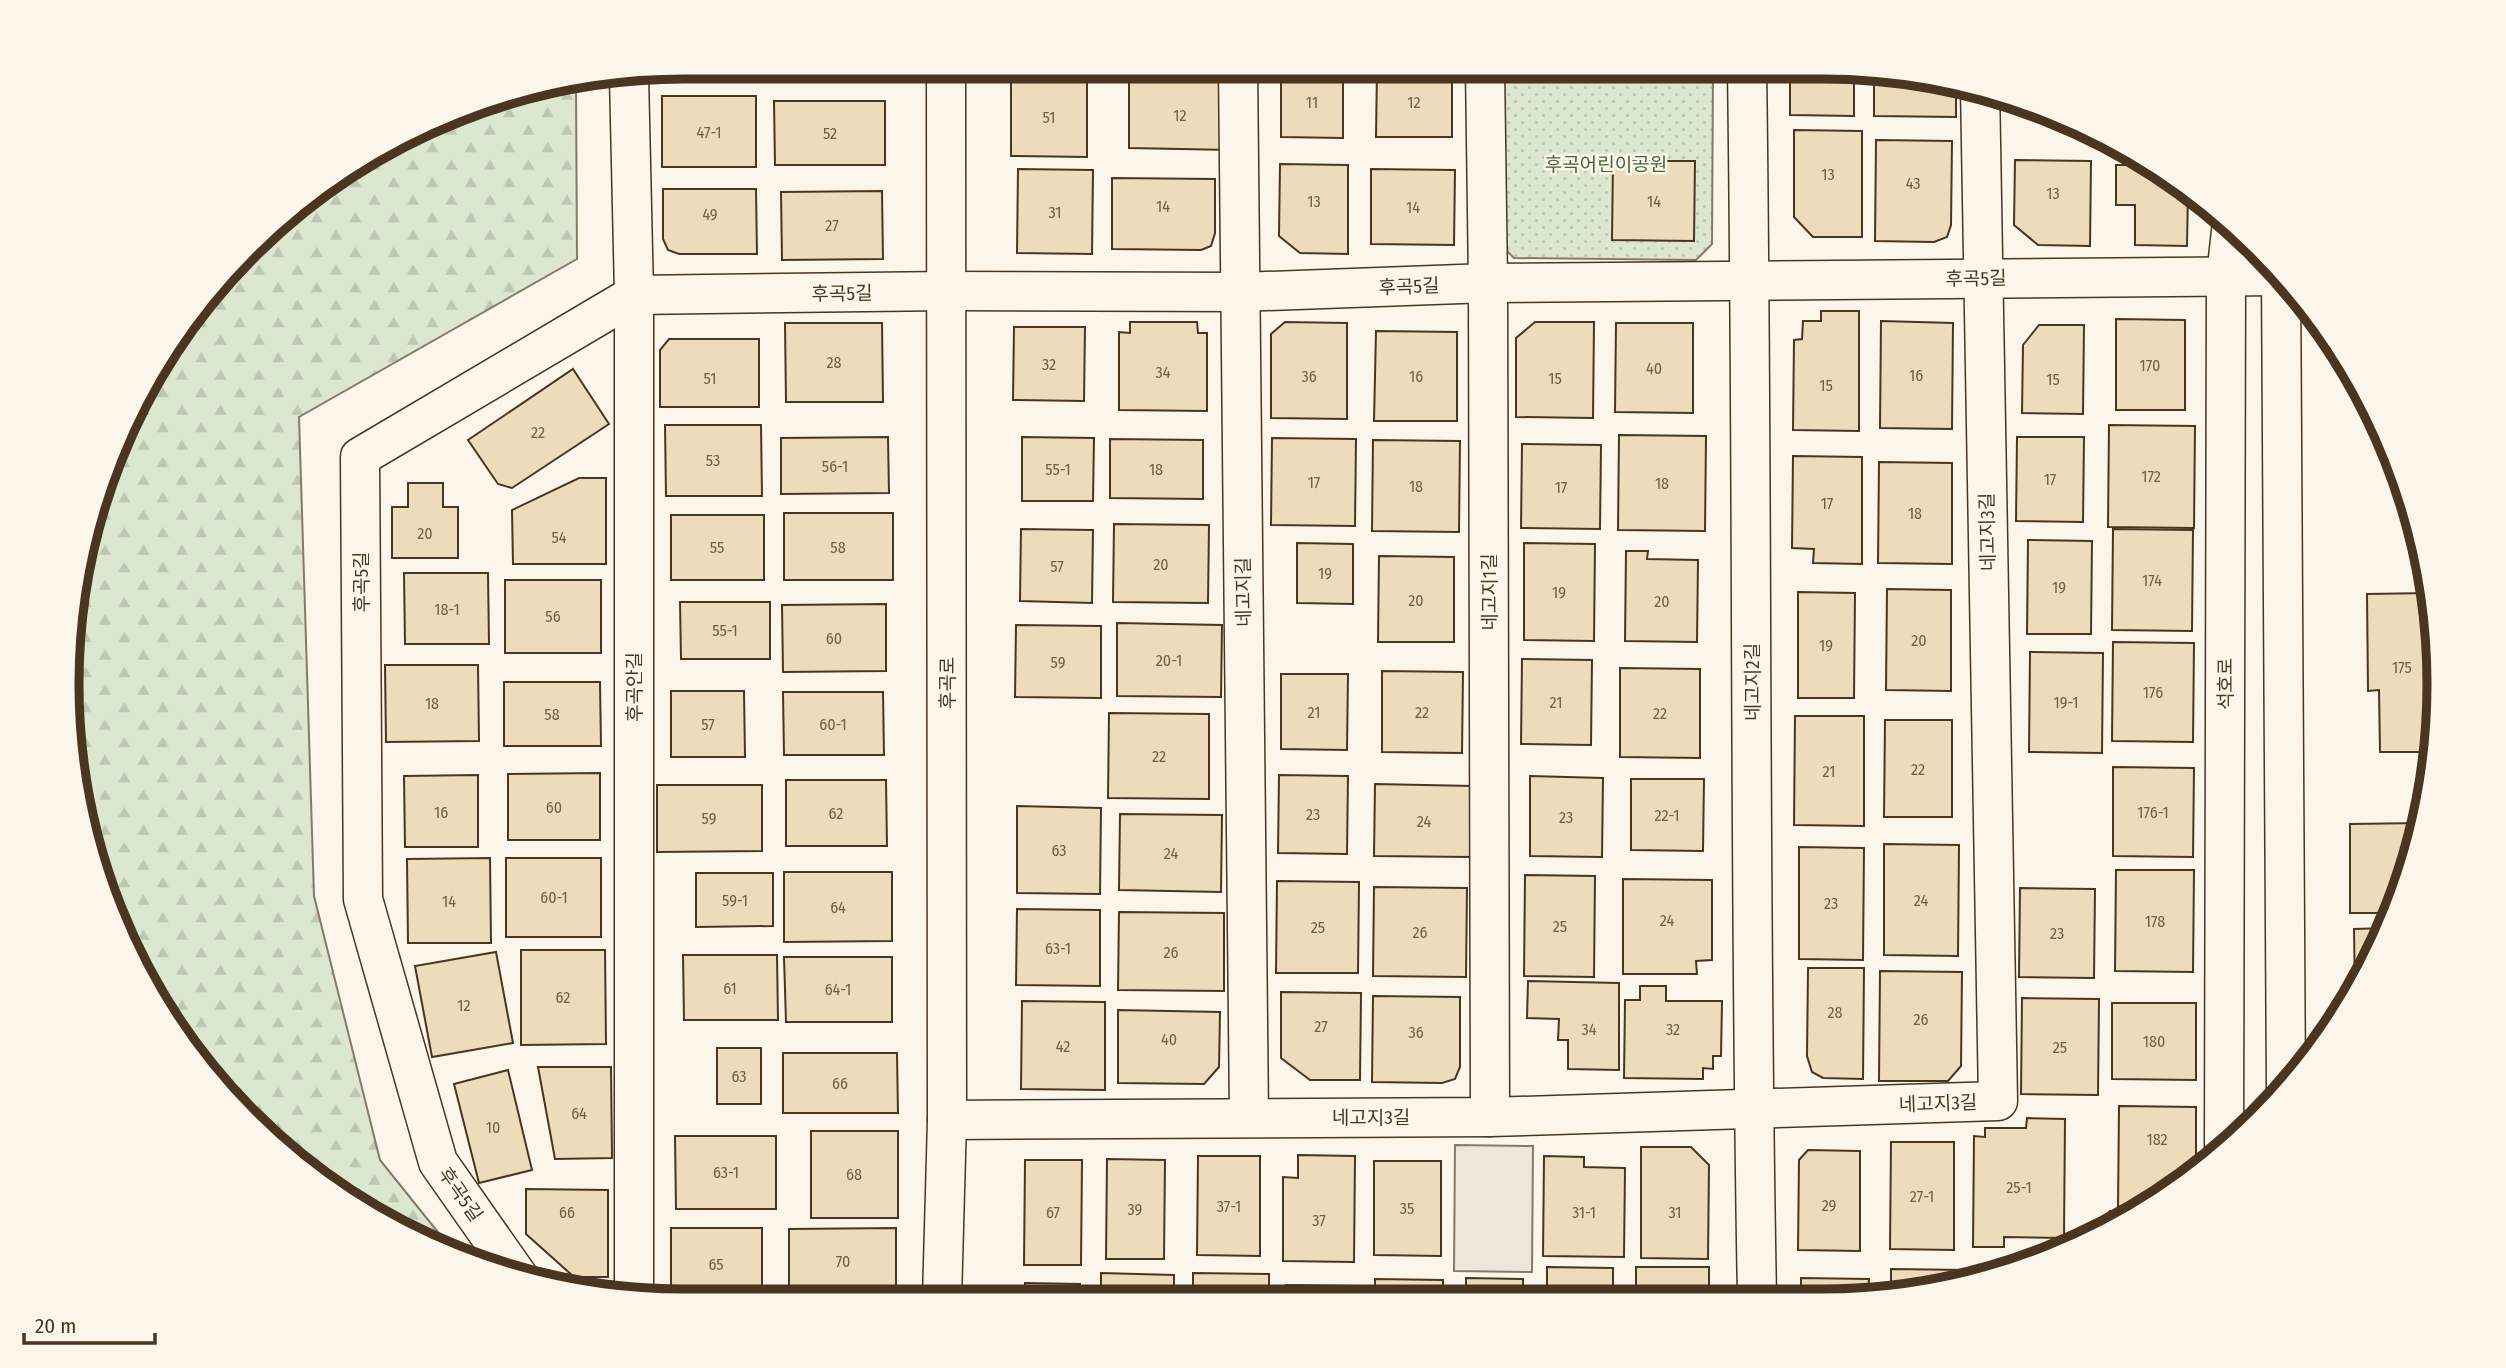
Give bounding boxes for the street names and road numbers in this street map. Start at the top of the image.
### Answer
street label: 후곡5길 [1945,266,2007,291]
street label: 후곡5길 [1378,274,1440,299]
street label: 후곡5길 [811,281,873,306]
street label: 네고지3길 [1975,493,2000,571]
street label: 후곡5길 [350,551,373,613]
street label: 네고지1길 [1478,553,1501,631]
street label: 네고지길 [1231,557,1256,627]
street label: 네고지2길 [1741,643,1764,721]
street label: 후곡안길 [623,652,646,722]
street label: 후곡로 [936,657,959,709]
street label: 석호로 [2214,658,2237,710]
street label: 네고지3길 [1898,1091,1978,1116]
street label: 네고지3길 [1332,1106,1410,1129]
street label: 후곡5길 [434,1163,488,1226]

